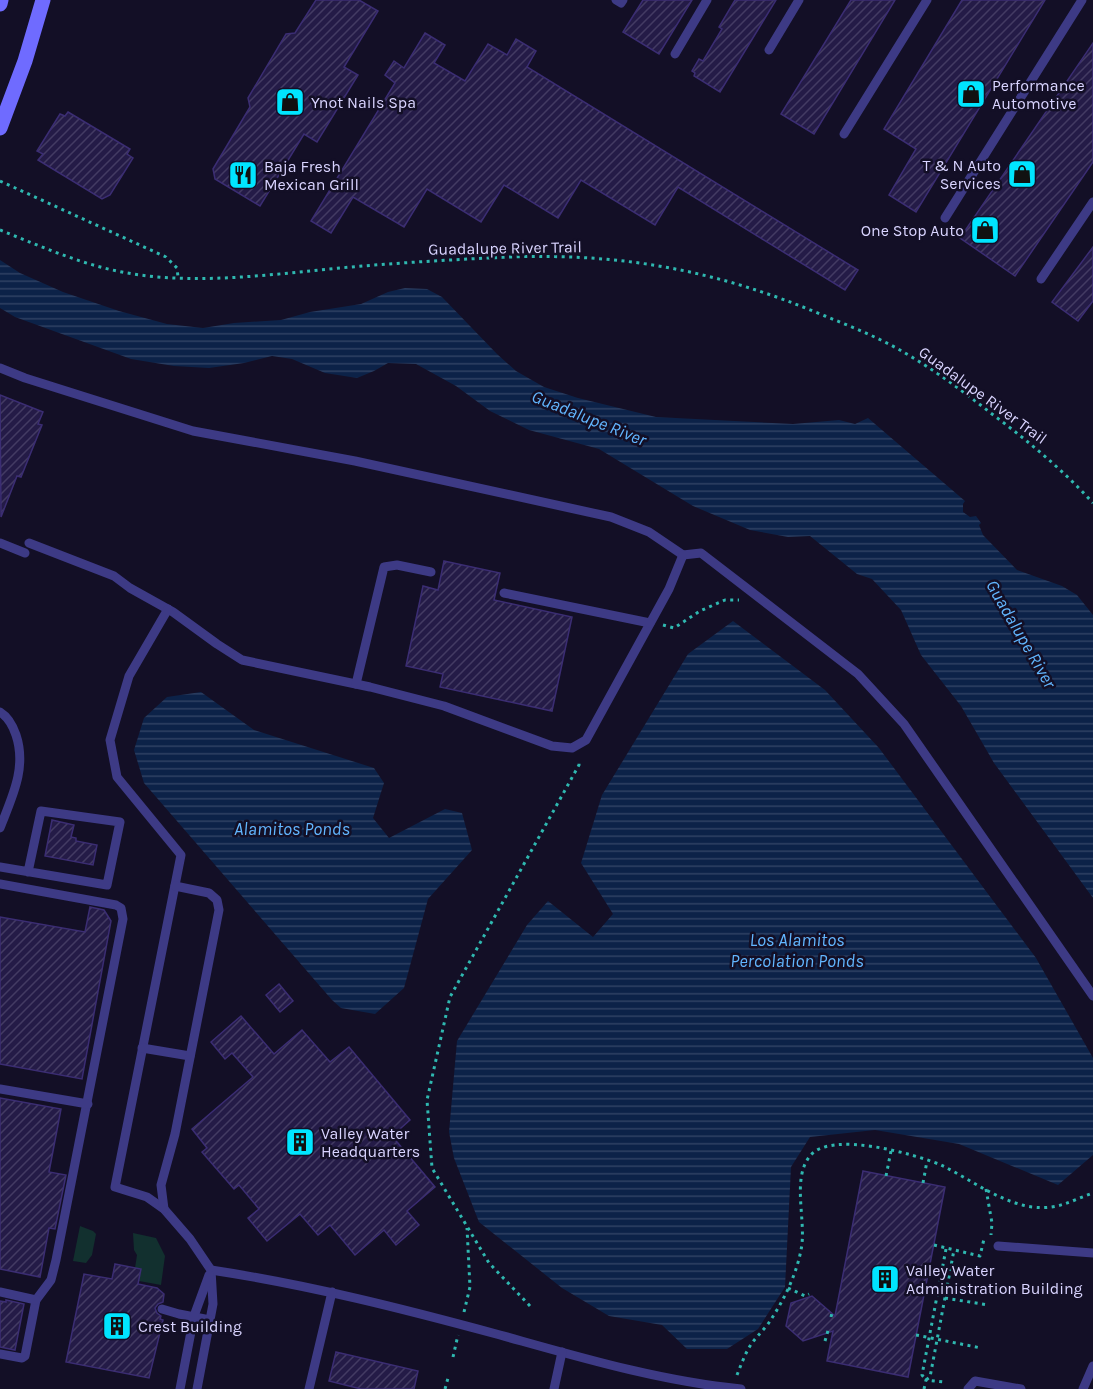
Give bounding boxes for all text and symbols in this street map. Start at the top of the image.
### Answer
place label: Performance Automotive [992,76,1085,113]
shop icon: Performance Automotive [955,78,987,110]
shop icon: Ynot Nails Spa [274,86,306,118]
place label: Ynot Nails Spa [311,93,416,112]
place label: T & N Auto Services [922,156,1001,193]
place label: Baja Fresh Mexican Grill [264,157,359,194]
shop icon: T & N Auto Services [1006,158,1038,190]
restaurant icon: Baja Fresh Mexican Grill [227,159,259,191]
shop icon: One Stop Auto [969,214,1001,246]
place label: One Stop Auto [861,221,964,240]
street label: Guadalupe River Trail [428,237,582,259]
street label: Guadalupe River Trail [915,342,1051,448]
water label: Guadalupe River [528,385,650,451]
water label: Guadalupe River [981,576,1061,693]
water label: Alamitos Ponds [234,818,350,840]
water label: Los Alamitos Percolation Ponds [730,929,864,972]
place label: Valley Water Headquarters [321,1124,420,1161]
building icon: Valley Water Headquarters [284,1126,316,1158]
place label: Valley Water Administration Building [906,1261,1083,1298]
building icon: Valley Water Administration Building [869,1263,901,1295]
building icon: Crest Building [101,1310,133,1342]
place label: Crest Building [138,1317,242,1336]

